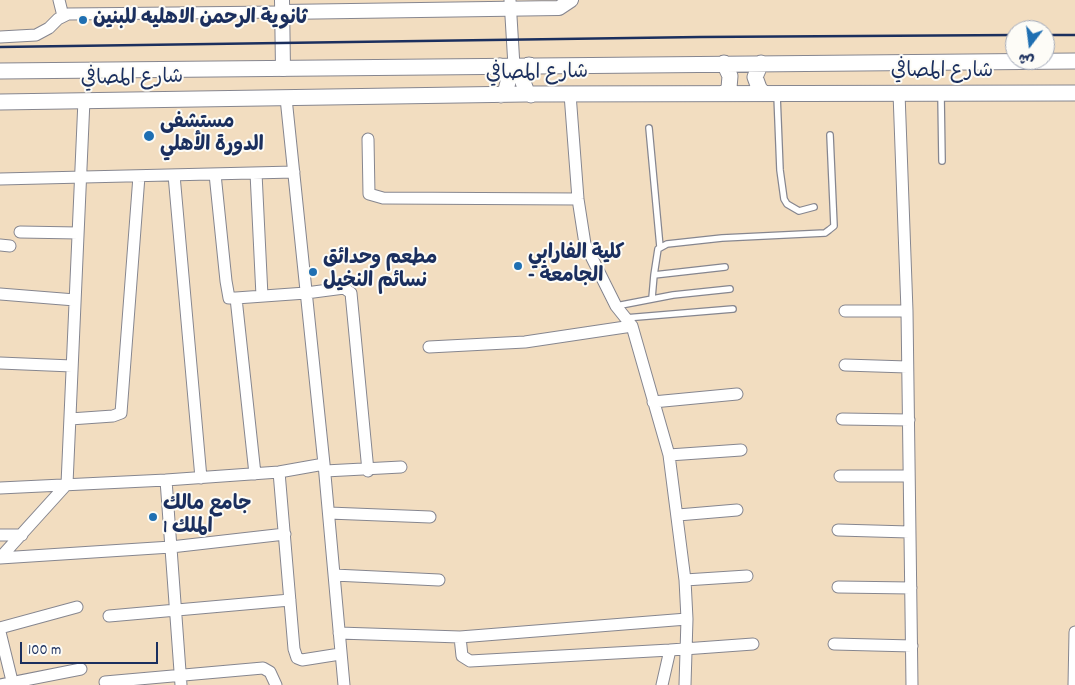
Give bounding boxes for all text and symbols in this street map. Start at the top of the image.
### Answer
place label: ثانوية الرحمن الاهليه للبنين [93,8,307,32]
marker: ثانوية الرحمن الاهليه للبنين [77,14,89,26]
north arrow [1005,20,1055,70]
text: ش [1016,47,1036,70]
street label: شارع المصافي [891,61,993,85]
street label: شارع المصافي [486,62,588,88]
street label: شارع المصافي [81,67,183,93]
place label: مستشفى الدورة الأهلي [160,112,264,159]
marker: مستشفى الدورة الأهلي [142,129,156,143]
place label: كلية الفارابي - الجامعة [528,243,624,290]
place label: مطعم وحدائق نسائم النخيل [323,248,437,295]
marker: كلية الفارابي - الجامعة [512,260,524,272]
marker: مطعم وحدائق نسائم النخيل [307,266,319,278]
place label: جامع مالك الملك 1 [163,494,251,541]
marker: جامع مالك الملك 1 [147,511,159,523]
scale bar [22,632,160,664]
text: 100 m [28,640,61,662]

